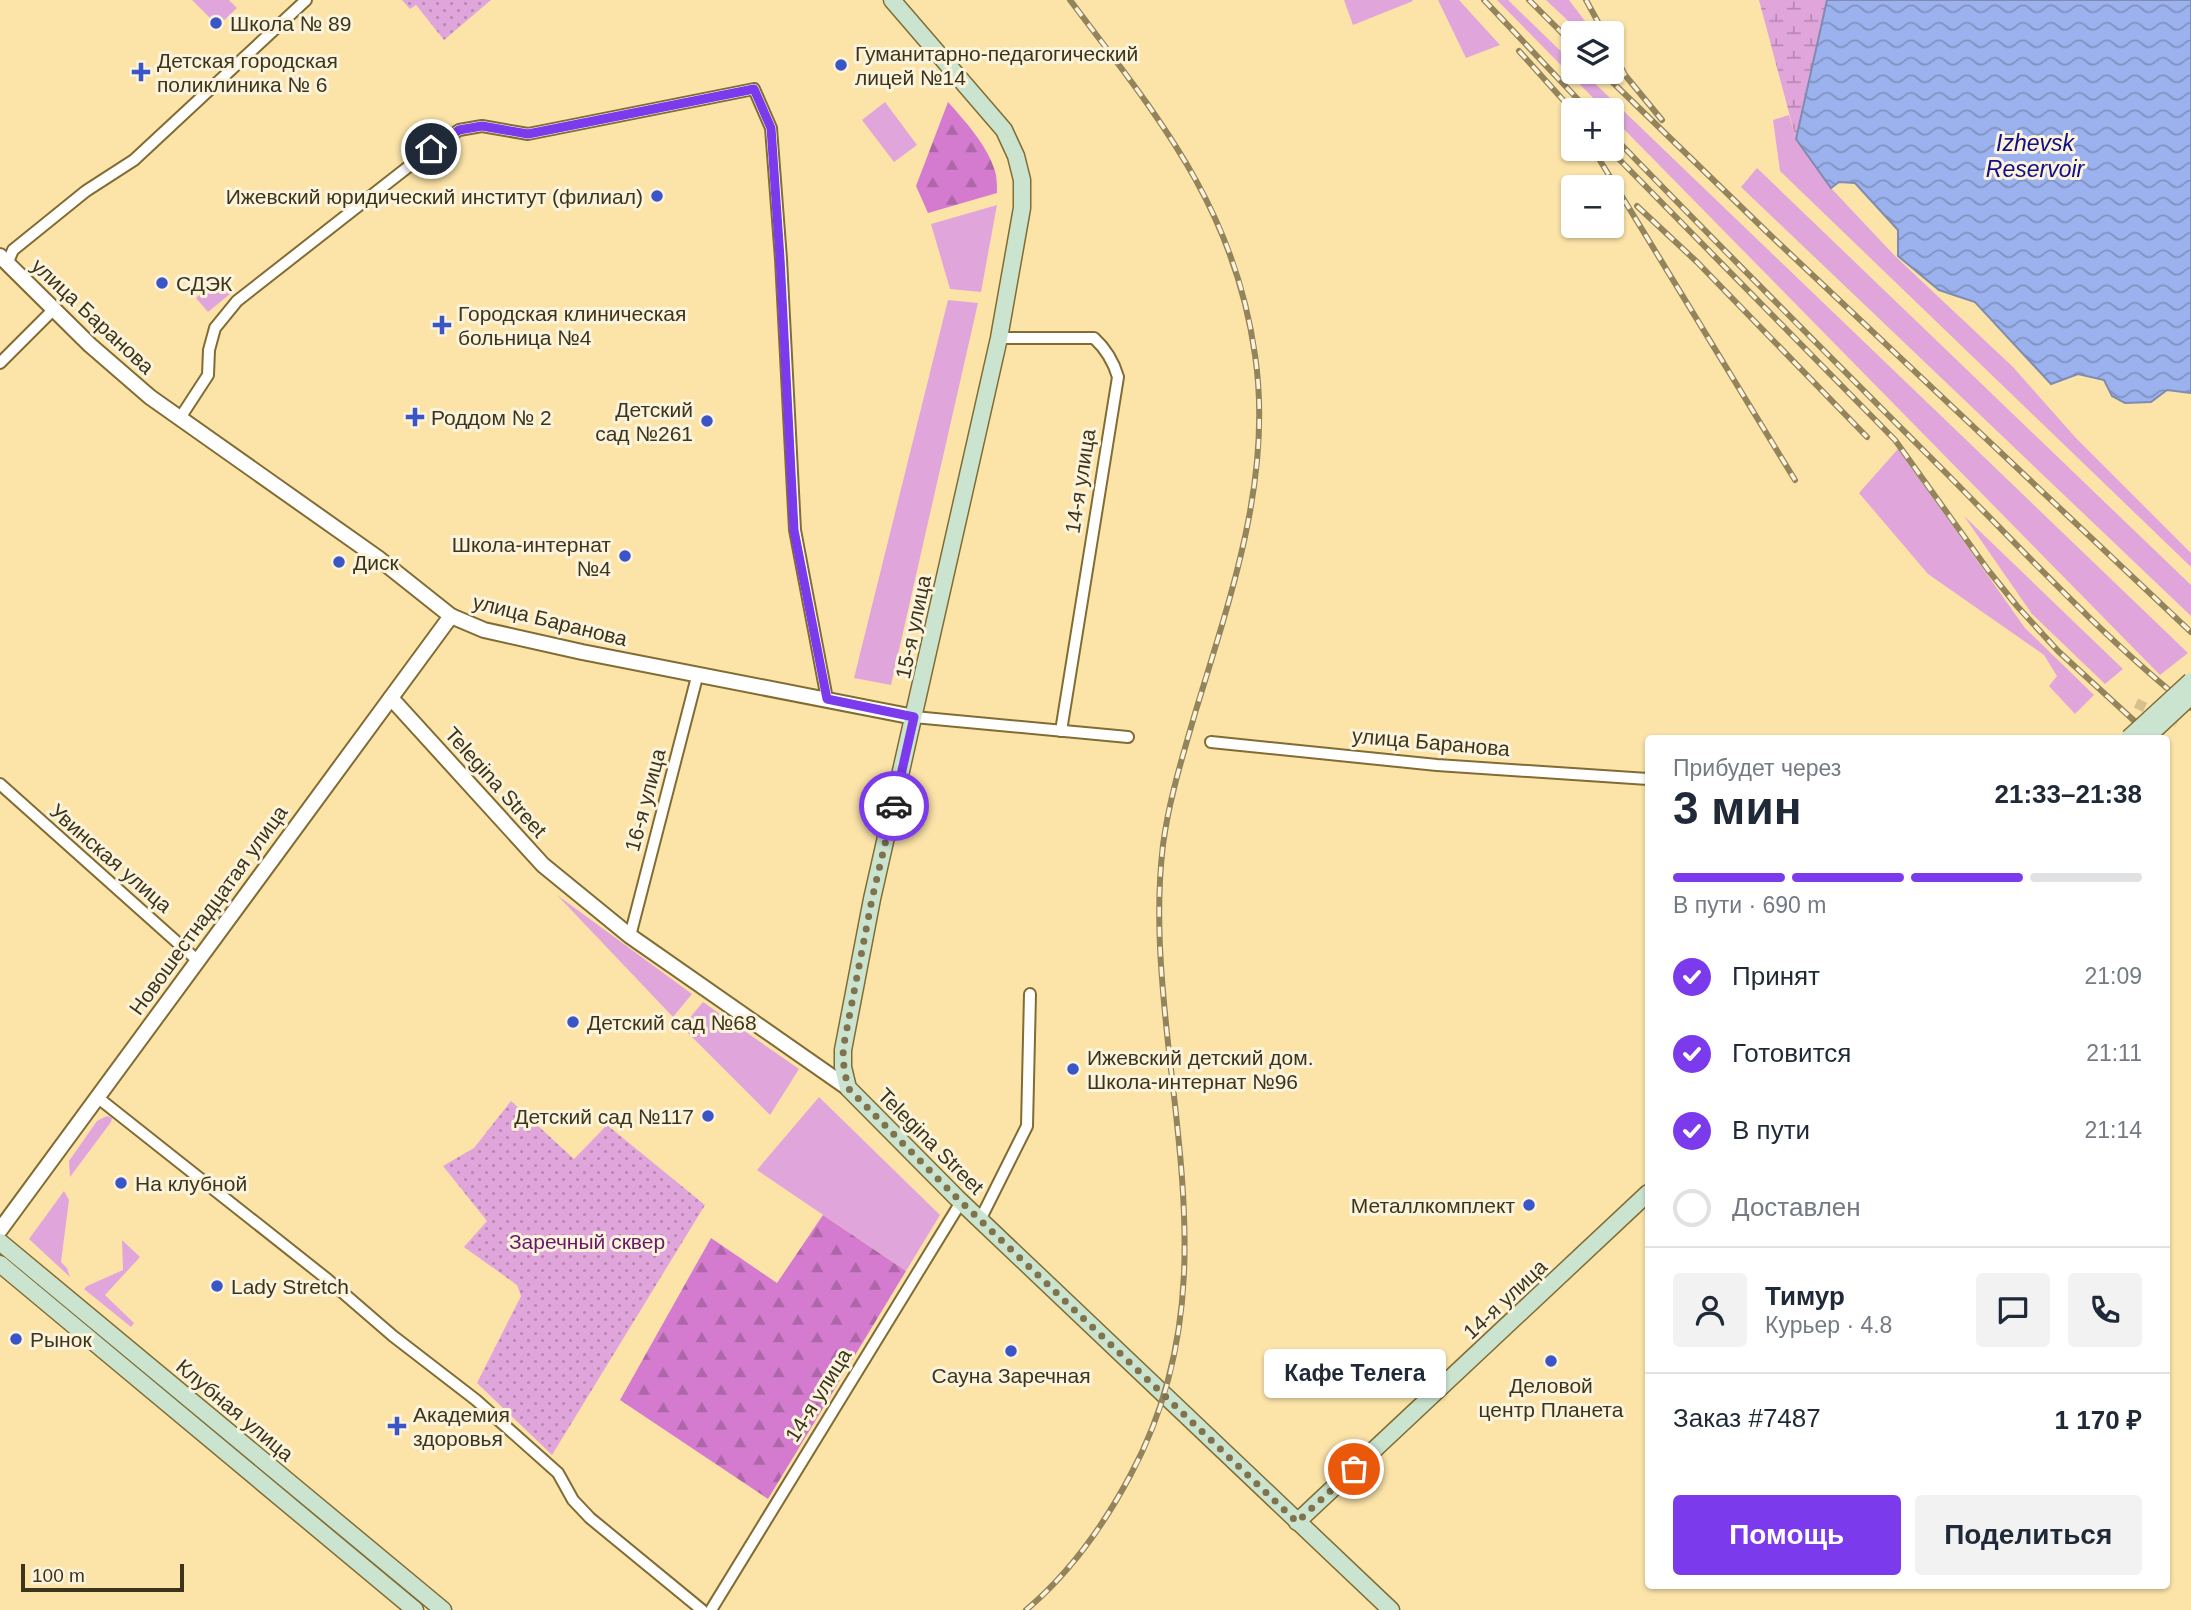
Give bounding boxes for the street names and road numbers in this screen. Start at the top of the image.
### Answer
street label: улица Баранова [27,254,159,379]
street label: 14-я улица [1060,427,1100,535]
street label: 15-я улица [891,573,935,681]
street label: улица Баранова [470,590,630,650]
street label: Telegina Street [441,722,552,842]
street label: улица Баранова [1351,724,1511,760]
street label: 16-я улица [620,746,670,854]
street label: Увинская улица [46,799,177,917]
street label: Новошестнадцатая улица [124,801,292,1019]
street label: Telegina Street [873,1083,989,1199]
street label: 14-я улица [1459,1254,1552,1343]
street label: 14-я улица [780,1344,856,1446]
street label: Клубная улица [172,1354,298,1466]

